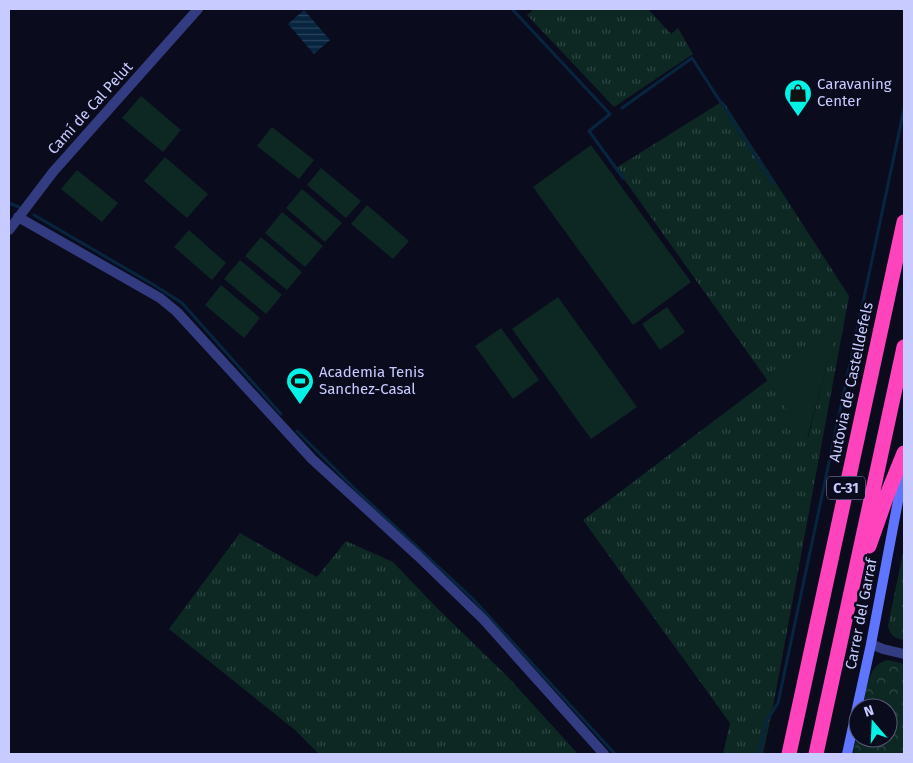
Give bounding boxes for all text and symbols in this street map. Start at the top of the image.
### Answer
street label: Camí de Cal Pelut [44,58,137,158]
place label: Caravaning Center [817,75,892,110]
shop icon: Caravaning Center [783,78,813,117]
street label: Autovia de Castelldefels [825,300,877,464]
place label: Academia Tenis Sanchez-Casal [319,363,424,398]
sports icon: Academia Tenis Sanchez-Casal [285,366,315,405]
road number: C-31 [827,476,865,499]
street label: Carrer del Garraf [841,556,881,671]
north arrow [848,698,898,748]
text: N [862,702,876,721]

